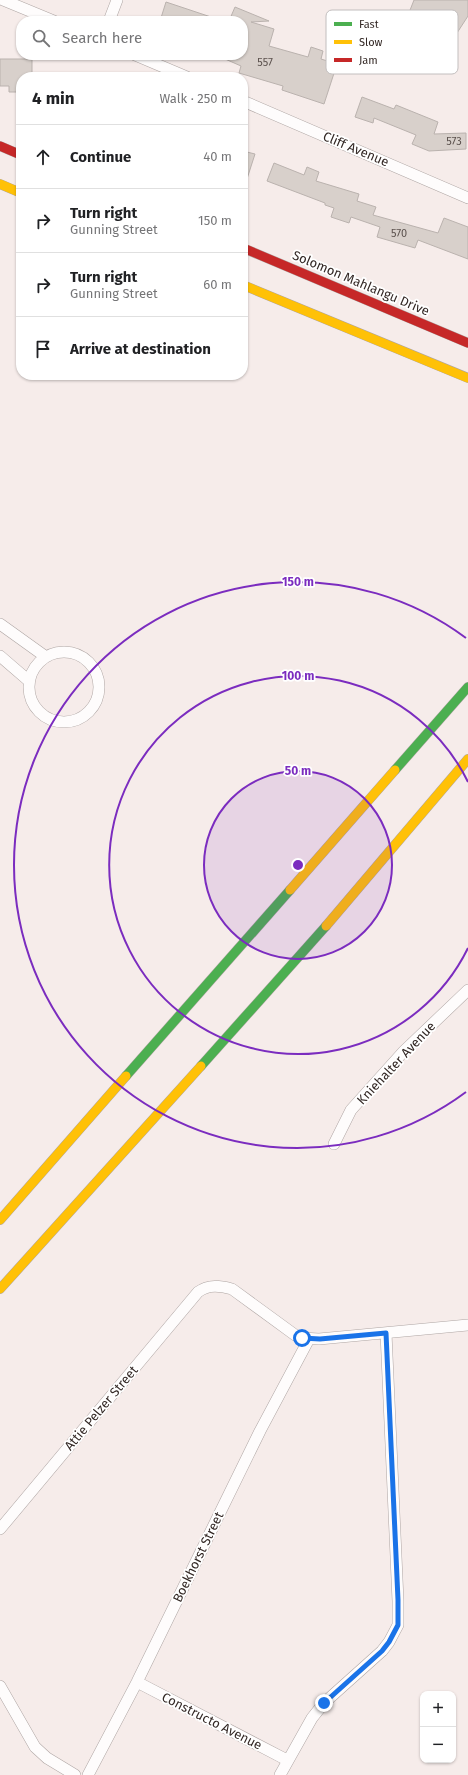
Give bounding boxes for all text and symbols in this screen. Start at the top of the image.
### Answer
legend [326,10,458,74]
search box [16,16,248,60]
text: Fast [359,18,379,31]
icon: search [30,27,52,49]
text: Search here [62,29,142,47]
text: Slow [359,36,383,49]
text: Jam [359,54,378,67]
house number: 557 [257,56,273,69]
text: 4 min [32,88,75,109]
text: Walk · 250 m [159,91,232,106]
street label: Cliff Avenue [321,128,391,170]
house number: 573 [446,135,462,148]
icon: ahead [32,146,54,168]
text: Continue [70,148,131,166]
text: 40 m [203,149,232,164]
text: Turn right [70,204,137,222]
icon: right [32,210,54,232]
text: 150 m [198,213,232,228]
text: Gunning Street [70,222,158,237]
house number: 570 [391,227,407,240]
street label: Solomon Mahlangu Drive [290,247,432,319]
text: Turn right [70,268,137,286]
icon: right [32,274,54,296]
text: 60 m [203,277,232,292]
text: Gunning Street [70,286,158,301]
icon: arrive [32,338,54,360]
text: Arrive at destination [70,340,211,358]
text: 150 m [282,575,314,589]
text: 100 m [282,669,314,683]
text: 50 m [285,764,311,778]
centre of rings [291,858,305,872]
street label: Kniehalter Avenue [354,1019,438,1107]
route start [293,1329,311,1347]
street label: Attie Pelzer Street [61,1362,141,1453]
street label: Boekhorst Street [170,1509,227,1605]
street label: Constructo Avenue [159,1689,265,1753]
map controls [420,1691,456,1763]
button: + [420,1691,456,1727]
route end [315,1694,333,1712]
button: − [420,1727,456,1763]

